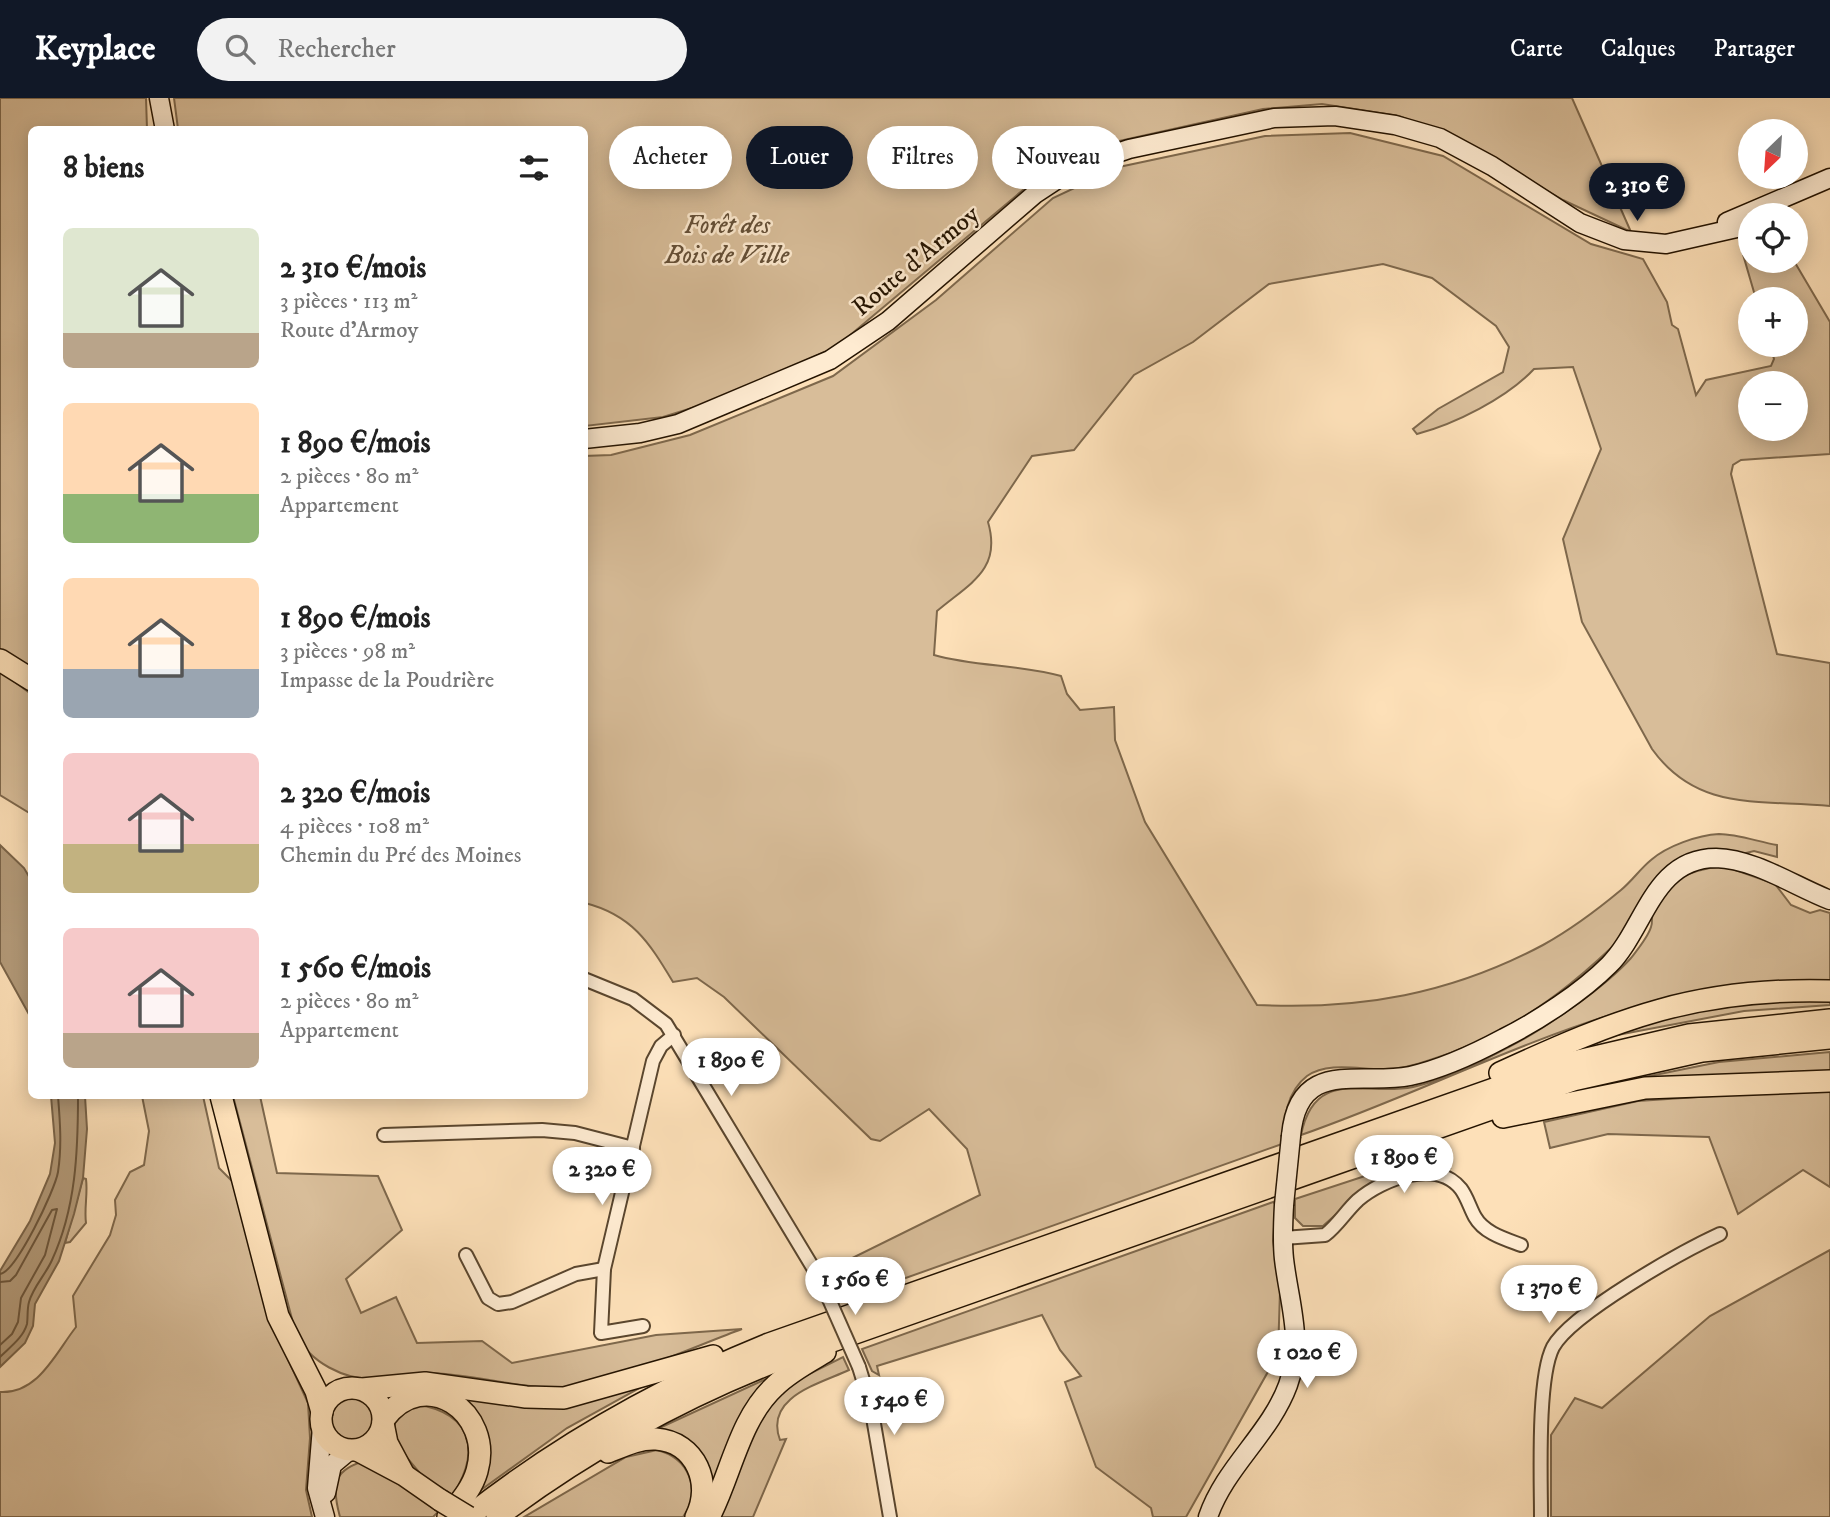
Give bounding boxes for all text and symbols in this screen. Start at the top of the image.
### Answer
search box [197,18,687,81]
text: Keyplace [35,29,155,70]
icon: search [221,30,259,68]
text: Rechercher [277,33,396,66]
text: Carte [1510,34,1563,64]
text: Calques [1601,34,1676,64]
text: Partager [1714,34,1795,64]
north arrow [1738,119,1808,189]
map controls [1738,119,1808,441]
chip: Acheter [609,126,732,189]
chip: Louer [746,126,853,189]
chip: Filtres [867,126,978,189]
chip: Nouveau [992,126,1124,189]
icon: filters [515,149,553,187]
text: 8 biens [63,150,144,187]
pin: 2 310 € [1572,164,1702,223]
text: 2 310 € [1605,171,1669,200]
street label: Route d'Armoy [845,198,987,324]
button: locate [1738,203,1808,273]
park label: Forêt des Bois de Ville [664,209,790,272]
text: 2 310 €/mois [280,250,426,287]
icon: home [119,256,203,340]
text: 3 pièces · 113 m² [280,287,417,316]
button: + [1738,287,1808,357]
text: Route d'Armoy [280,316,418,345]
button: − [1738,371,1808,441]
text: 1 890 €/mois [280,425,431,462]
icon: home [119,431,203,515]
text: 2 pièces · 80 m² [280,462,419,491]
text: Appartement [280,491,399,520]
text: 1 890 €/mois [280,600,431,637]
icon: home [119,606,203,690]
text: 3 pièces · 98 m² [280,637,415,666]
text: Impasse de la Poudrière [280,666,494,695]
text: 2 320 €/mois [280,775,430,812]
icon: home [119,781,203,865]
text: 4 pièces · 108 m² [280,812,429,841]
text: Chemin du Pré des Moines [280,841,521,870]
text: 1 560 €/mois [280,950,431,987]
icon: home [119,956,203,1040]
text: 2 pièces · 80 m² [280,987,419,1016]
text: Appartement [280,1016,399,1045]
pin: 1 890 € [666,1038,796,1098]
text: 1 890 € [697,1046,765,1075]
pin: 1 890 € [1339,1136,1469,1195]
text: 1 890 € [1370,1143,1438,1172]
pin: 2 320 € [537,1148,667,1207]
text: 2 320 € [569,1155,635,1184]
pin: 1 560 € [790,1258,920,1317]
text: 1 560 € [821,1265,889,1294]
pin: 1 370 € [1484,1266,1614,1325]
text: 1 370 € [1517,1273,1581,1302]
pin: 1 020 € [1242,1330,1372,1390]
text: 1 020 € [1273,1338,1341,1367]
pin: 1 540 € [829,1378,959,1437]
text: 1 540 € [860,1385,928,1414]

